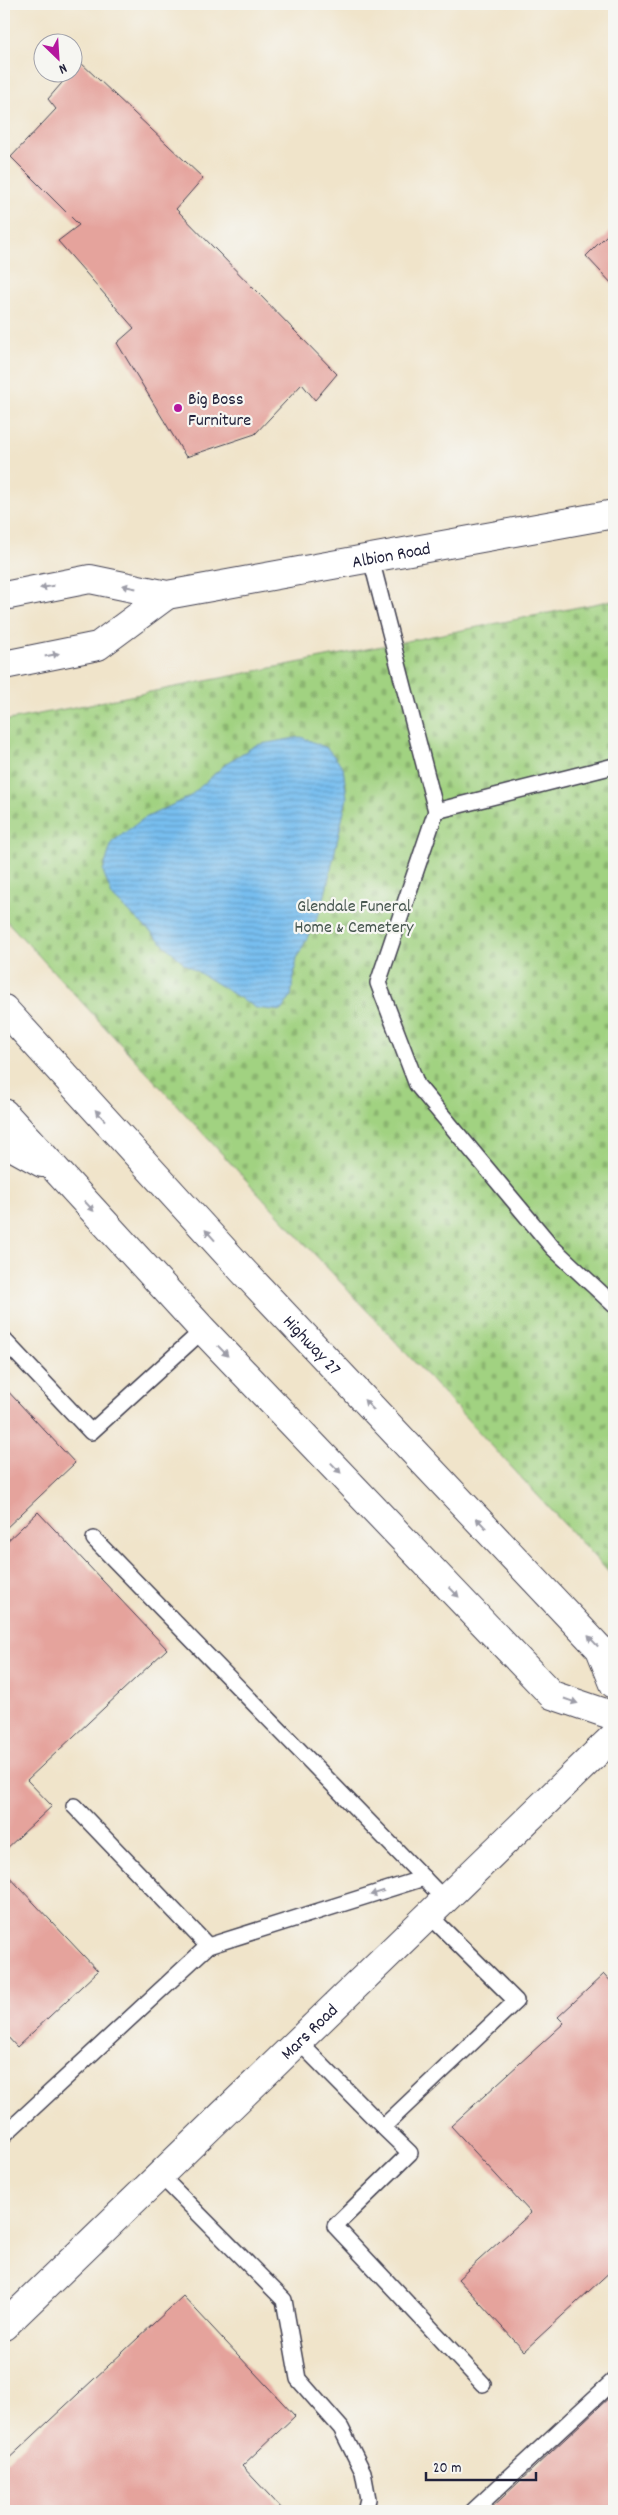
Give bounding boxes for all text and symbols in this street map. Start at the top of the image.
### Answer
north arrow [32,32,82,82]
text: N [55,57,70,79]
place label: Big Boss Furniture [188,388,251,434]
marker: Big Boss Furniture [172,402,184,414]
street label: Albion Road [350,537,433,576]
one-way arrow [121,583,136,591]
one-way arrow [38,584,54,592]
one-way arrow [44,651,59,659]
park label: Glendale Funeral Home & Cemetery [294,895,414,941]
one-way arrow [94,1110,106,1122]
one-way arrow [83,1199,95,1211]
one-way arrow [204,1230,216,1242]
street label: Highway 27 [276,1311,346,1382]
one-way arrow [217,1345,229,1357]
one-way arrow [363,1400,375,1412]
one-way arrow [329,1462,341,1474]
one-way arrow [475,1518,487,1530]
one-way arrow [448,1586,460,1598]
one-way arrow [587,1636,599,1648]
one-way arrow [564,1698,579,1706]
one-way arrow [370,1890,385,1898]
street label: Mars Road [276,1999,345,2067]
scale bar [426,2450,536,2482]
text: 20 m [433,2458,461,2480]

